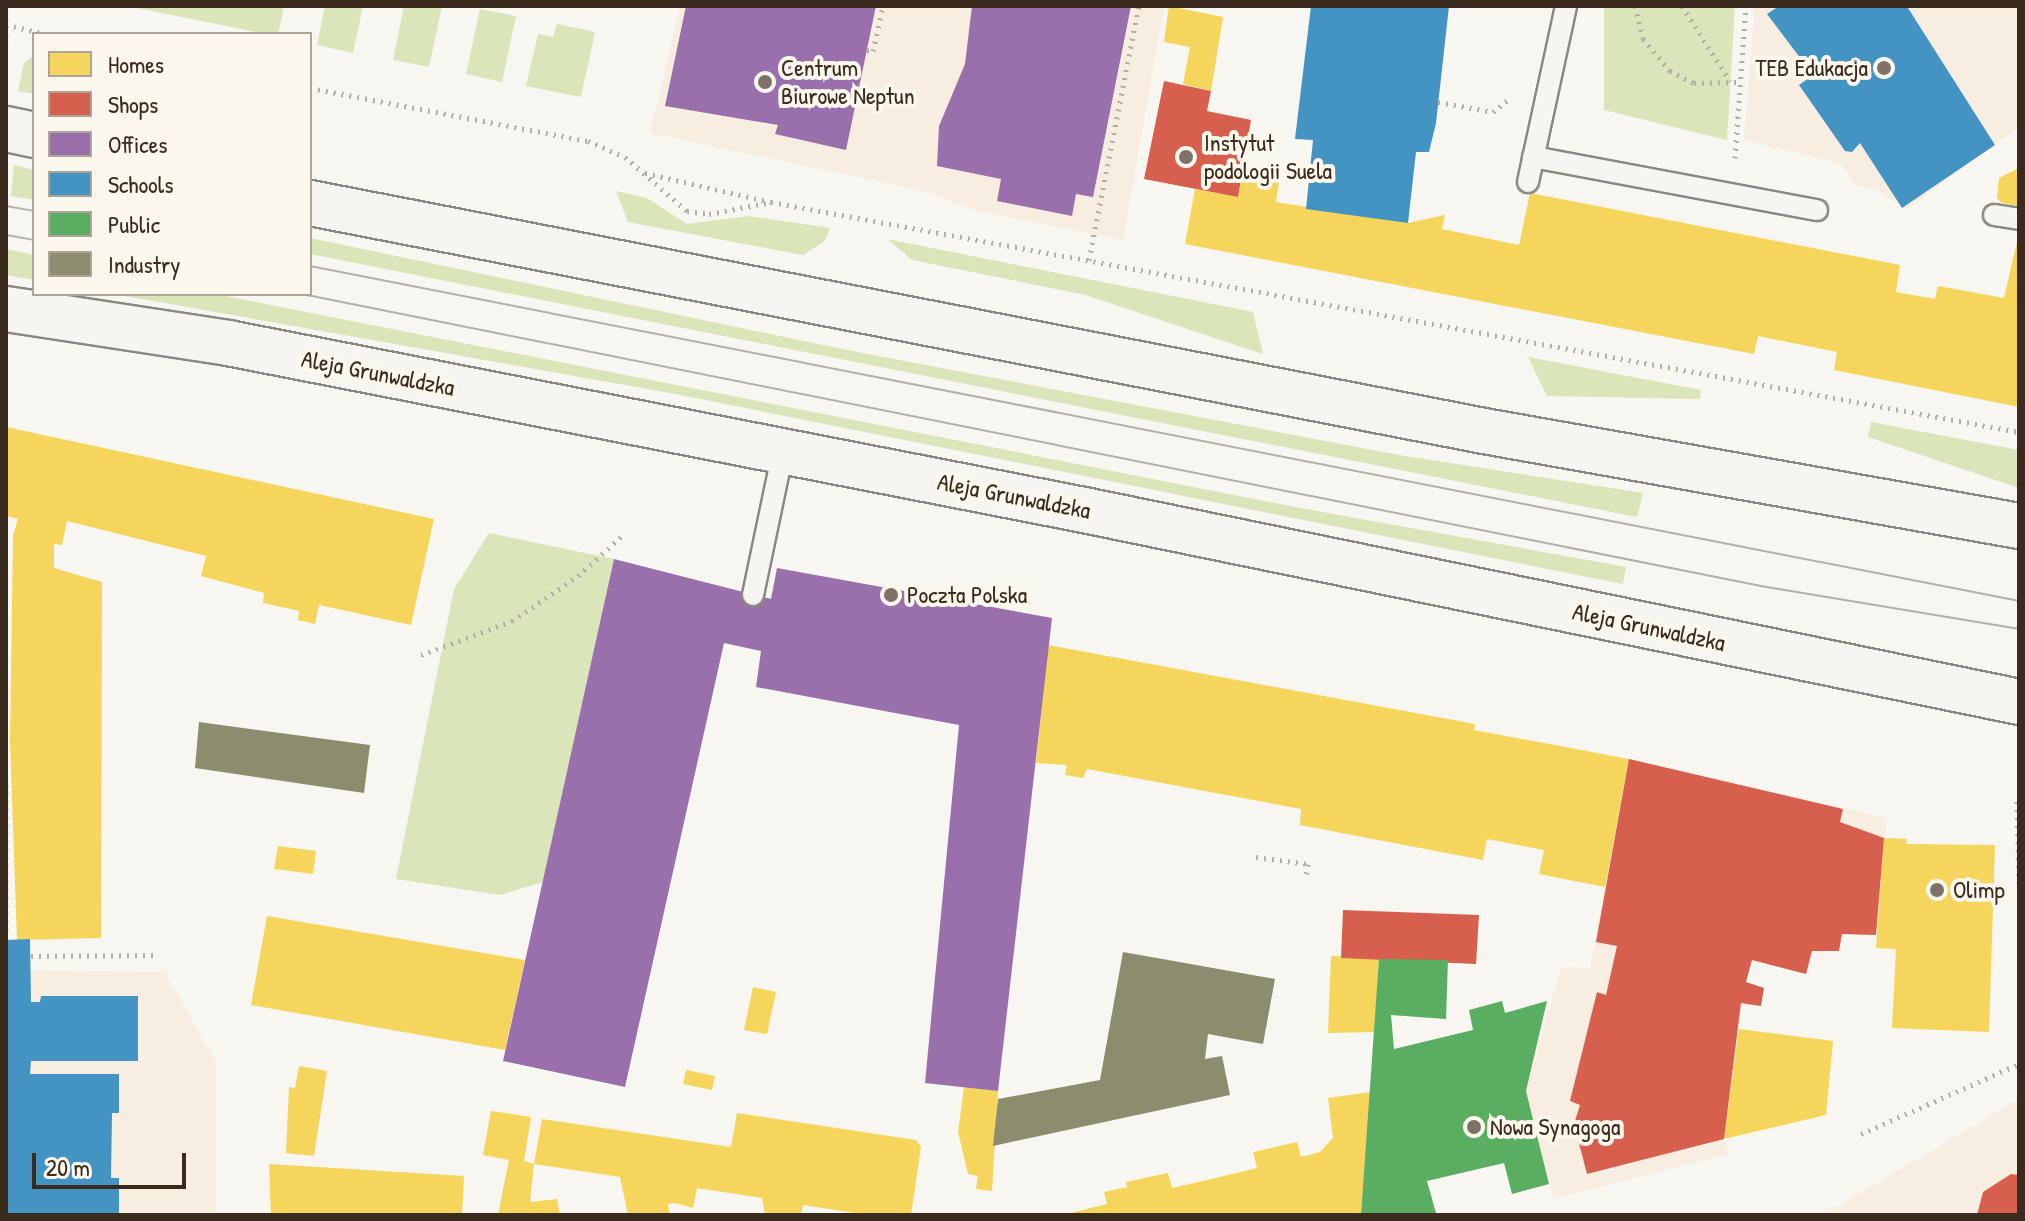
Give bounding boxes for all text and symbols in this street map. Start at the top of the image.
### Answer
legend [32,32,312,296]
text: Homes [108,48,164,80]
place label: Centrum Biurowe Neptun [781,54,915,110]
place label: TEB Edukacja [1755,54,1868,82]
marker: TEB Edukacja [1875,59,1893,77]
marker: Centrum Biurowe Neptun [756,73,774,91]
text: Shops [108,88,158,120]
text: Offices [108,128,167,160]
place label: Instytut podologii Suela [1204,129,1332,185]
marker: Instytut podologii Suela [1175,146,1197,168]
text: Schools [108,168,173,200]
text: Public [108,208,160,240]
text: Industry [108,248,180,280]
street label: Aleja Grunwaldzka [299,344,457,402]
street label: Aleja Grunwaldzka [935,467,1093,525]
place label: Poczta Polska [907,581,1027,609]
marker: Poczta Polska [882,586,900,604]
street label: Aleja Grunwaldzka [1570,597,1728,657]
place label: Olimp [1953,876,2005,904]
marker: Olimp [1928,881,1946,899]
place label: Nowa Synagoga [1490,1113,1620,1141]
marker: Nowa Synagoga [1465,1118,1483,1136]
scale bar [36,1137,190,1187]
text: 20 m [46,1151,90,1183]

